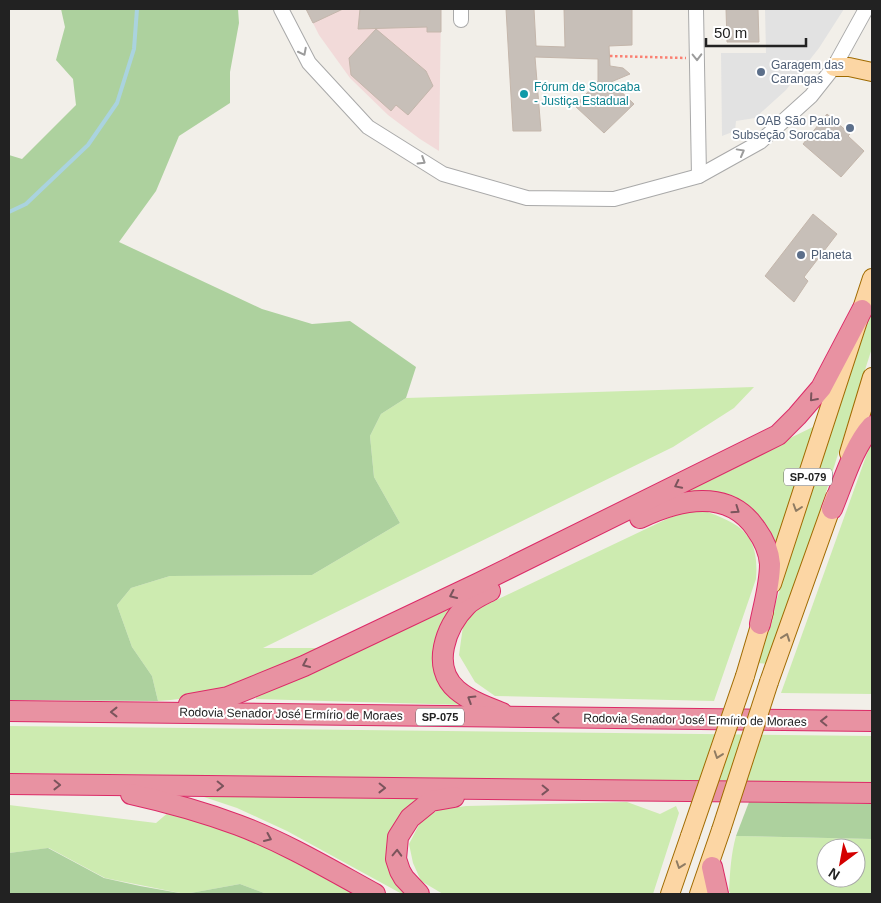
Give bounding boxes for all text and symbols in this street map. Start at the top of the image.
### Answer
scale bar [706,15,806,47]
text: 50 m [714,24,747,41]
one-way arrow [297,47,308,56]
one-way arrow [692,54,702,62]
place label: Garagem das Carangas [771,58,844,86]
marker: Garagem das Carangas [755,66,767,78]
place label: Fórum de Sorocaba - Justiça Estadual [534,80,640,108]
marker: Fórum de Sorocaba - Justiça Estadual [518,88,530,100]
place label: OAB São Paulo Subseção Sorocaba [732,114,840,142]
marker: OAB São Paulo Subseção Sorocaba [844,122,856,134]
one-way arrow [736,149,745,159]
one-way arrow [416,154,425,164]
place label: Planeta [811,248,852,262]
marker: Planeta [795,249,807,261]
one-way arrow [810,392,818,401]
road number: SP-079 [784,468,832,486]
one-way arrow [674,479,683,489]
one-way arrow [793,503,803,511]
one-way arrow [730,504,740,513]
one-way arrow [450,589,459,599]
one-way arrow [780,633,790,641]
one-way arrow [303,658,312,668]
one-way arrow [467,695,476,705]
street label: Rodovia Senador José Ermírio de Moraes [179,705,403,723]
one-way arrow [109,707,117,717]
road number: SP-075 [416,709,464,726]
street label: Rodovia Senador José Ermírio de Moraes [583,711,807,729]
one-way arrow [552,713,560,723]
one-way arrow [819,716,827,726]
one-way arrow [714,750,724,759]
one-way arrow [54,779,62,790]
one-way arrow [216,781,224,791]
one-way arrow [379,783,387,793]
one-way arrow [542,785,549,795]
one-way arrow [263,832,272,842]
north arrow [816,838,866,888]
one-way arrow [392,849,403,857]
one-way arrow [676,860,686,869]
text: N [826,865,843,883]

